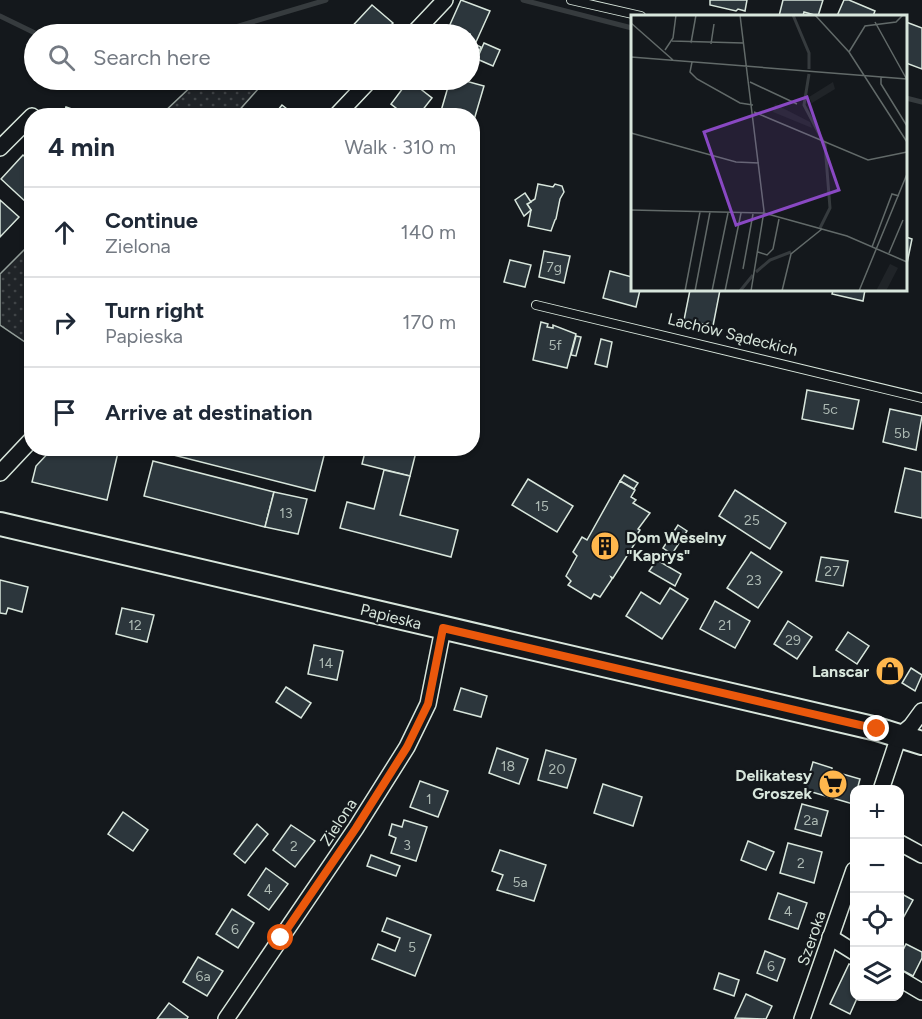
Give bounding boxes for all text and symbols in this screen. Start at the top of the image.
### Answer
inset map [631,15,907,291]
search box [24,24,480,90]
icon: search [45,41,78,74]
text: Search here [93,44,211,71]
text: 4 min [48,131,115,163]
text: Walk · 310 m [344,135,456,159]
text: Continue [105,207,198,234]
icon: ahead [48,216,81,249]
text: 140 m [401,220,456,244]
text: Zielona [105,234,171,258]
house number: 7g [546,259,562,276]
text: Turn right [105,297,204,324]
icon: right [48,306,81,339]
street label: Lachów Sądeckich [666,309,800,360]
text: 170 m [402,310,456,334]
text: Papieska [105,324,183,348]
house number: 5f [548,337,562,354]
icon: arrive [48,396,81,429]
text: Arrive at destination [105,399,313,426]
house number: 5c [822,401,838,418]
house number: 5b [894,425,910,442]
house number: 15 [535,498,549,515]
house number: 13 [279,505,293,522]
house number: 25 [744,512,760,529]
place label: Dom Weselny "Kaprys" [626,528,727,565]
building icon: Dom Weselny "Kaprys" [589,530,621,562]
house number: 27 [824,563,840,580]
house number: 23 [746,572,762,589]
street label: Papieska [358,600,423,633]
house number: 12 [128,617,142,634]
house number: 21 [718,617,732,634]
house number: 29 [785,632,801,649]
house number: 14 [319,655,334,672]
shop icon: Lanscar [874,655,906,687]
place label: Lanscar [812,662,869,681]
route end [863,715,889,741]
house number: 18 [501,758,515,775]
house number: 20 [549,761,565,778]
place label: Delikatesy Groszek [735,766,813,803]
supermarket icon: Delikatesy Groszek [817,768,849,800]
map controls [850,785,904,1001]
button: + [850,785,904,839]
house number: 1 [426,791,432,808]
street label: Zielona [316,795,361,850]
house number: 2a [804,812,818,829]
house number: 3 [403,837,411,854]
house number: 2 [290,838,298,855]
button: − [850,839,904,893]
house number: 2 [797,855,805,872]
house number: 5a [512,874,528,891]
house number: 4 [264,881,273,898]
button: locate [850,893,904,947]
house number: 4 [784,903,793,920]
street label: Szeroka [793,908,830,968]
house number: 6 [231,921,239,938]
route start [267,924,293,950]
house number: 5 [408,939,416,956]
button: layers [850,947,904,1001]
house number: 6 [767,958,775,975]
house number: 6a [195,968,211,985]

